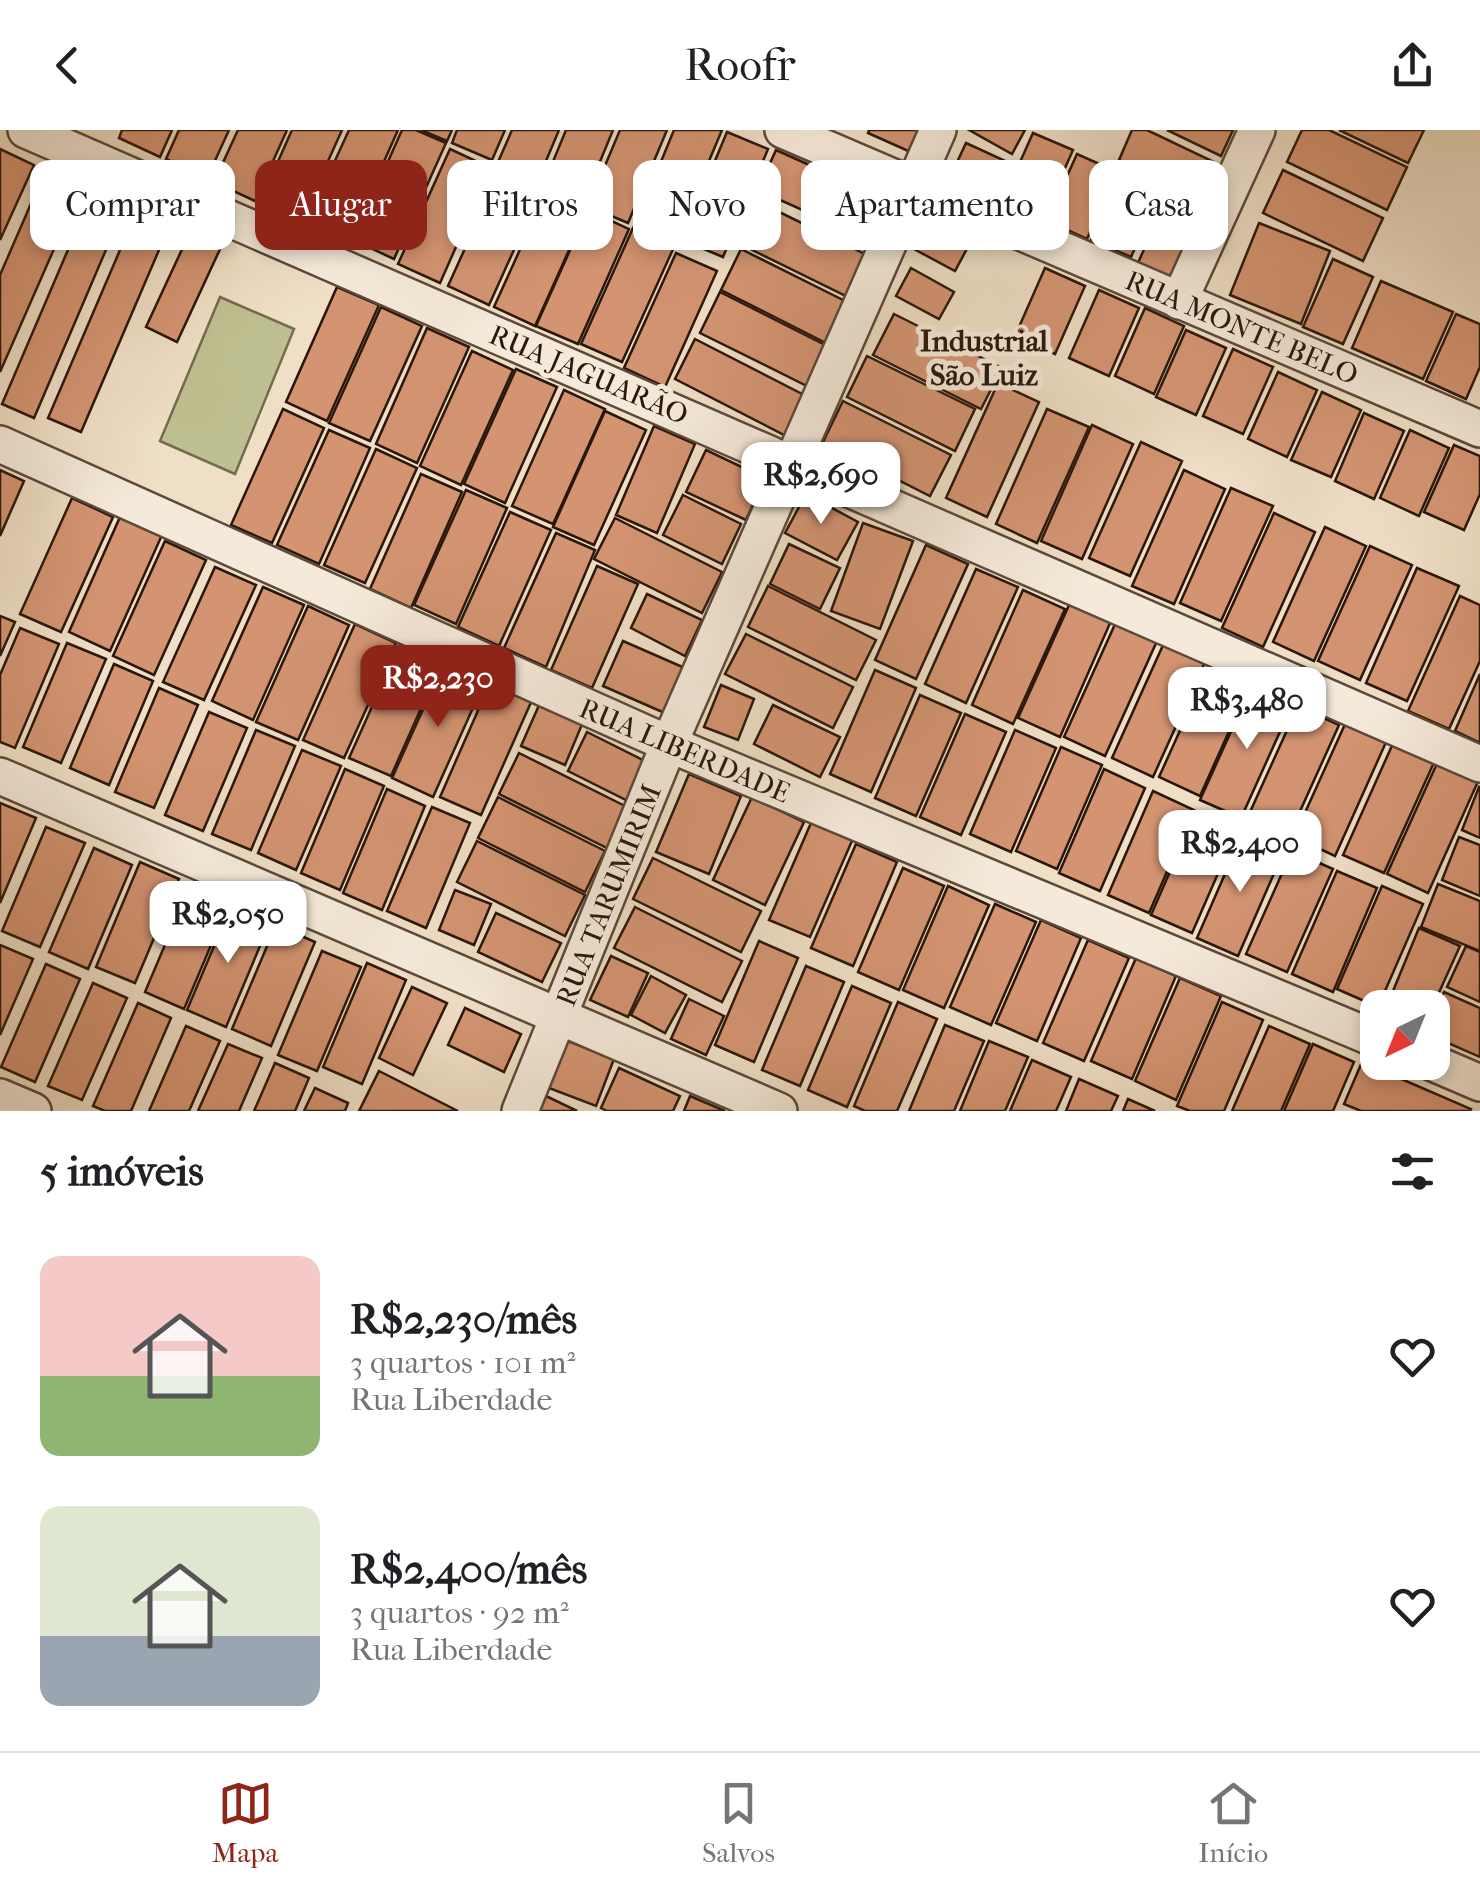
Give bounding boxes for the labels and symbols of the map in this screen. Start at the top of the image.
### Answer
street label: RUA MONTE BELO [1120,263,1363,391]
street label: RUA JAGUARÃO [485,318,693,431]
district label: Industrial São Luiz [920,324,1049,393]
pin: R$2,690 [729,442,913,527]
pin: R$2,230 [346,645,530,730]
pin: R$3,480 [1155,667,1339,752]
street label: RUA LIBERDADE [575,691,795,810]
street label: RUA TARUMIRIM [549,780,668,1011]
pin: R$2,400 [1148,810,1332,895]
pin: R$2,050 [136,881,320,966]
north arrow [1360,990,1450,1080]

